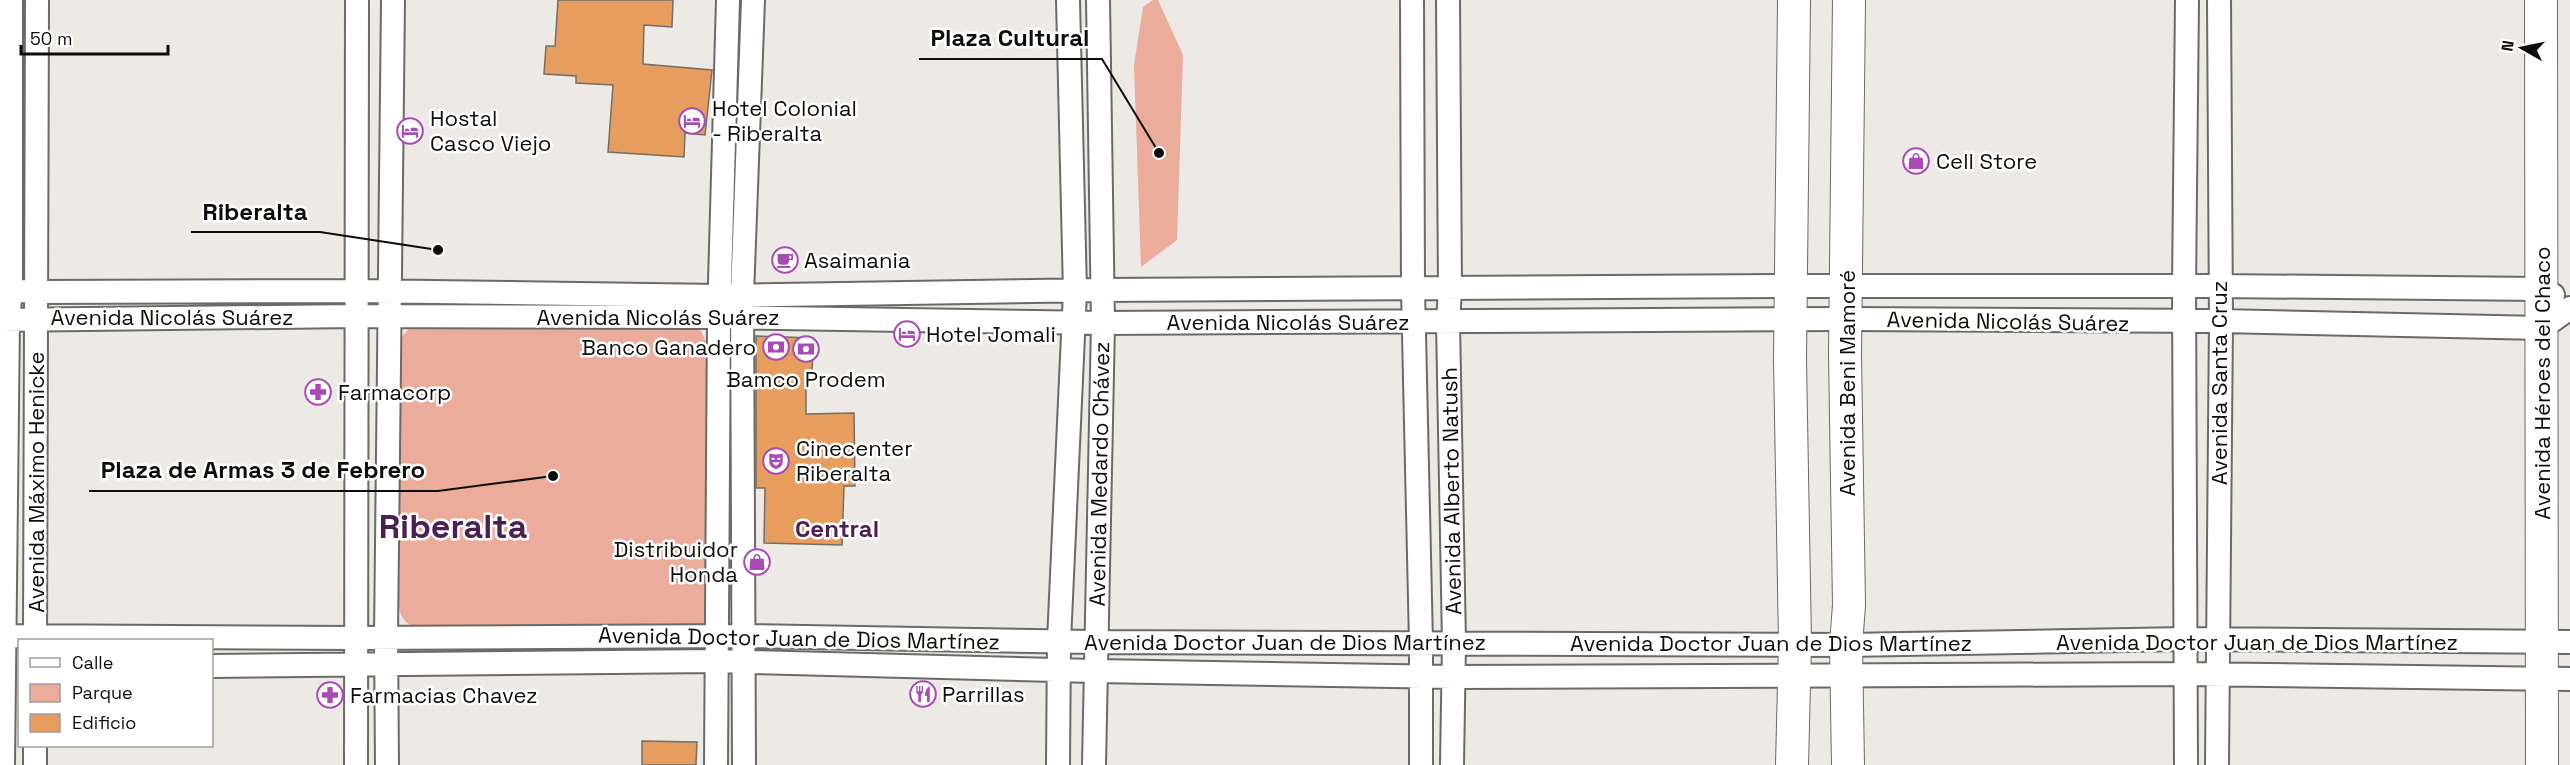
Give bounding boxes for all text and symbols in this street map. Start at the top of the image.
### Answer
callout: Plaza Cultural [919,17,1102,59]
scale bar [21,18,168,56]
north arrow [2492,18,2552,78]
text: Plaza Cultural [931,22,1089,53]
text: 50 m [30,27,72,50]
text: N [2496,39,2519,53]
place label: Hotel Colonial - Riberalta [712,94,857,147]
place label: Hostal Casco Viejo [430,104,551,157]
hotel icon: Hotel Colonial - Riberalta [677,106,707,136]
hotel icon: Hostal Casco Viejo [395,116,425,146]
shop icon: Cell Store [1901,146,1931,176]
place label: Cell Store [1936,147,2037,175]
callout: Riberalta [191,190,320,232]
text: Riberalta [203,196,308,227]
cafe icon: Asaimania [770,245,800,275]
place label: Asaimania [804,246,911,274]
street label: Avenida Héroes del Chaco [2528,246,2556,520]
street label: Avenida Beni Mamoré [1833,270,1861,496]
street label: Avenida Santa Cruz [2205,281,2233,485]
street label: Avenida Nicolás Suárez [51,303,293,331]
street label: Avenida Nicolás Suárez [537,303,779,331]
street label: Avenida Nicolás Suárez [1886,305,2130,337]
street label: Avenida Nicolás Suárez [1167,308,1409,336]
hotel icon: Hotel Jomali [892,319,922,349]
place label: Hotel Jomali [926,320,1056,348]
bank icon: Banco Ganadero [761,332,791,362]
place label: Banco Ganadero [581,333,756,361]
bank icon: Bamco Prodem [791,334,821,364]
street label: Avenida Medardo Chávez [1083,341,1115,607]
street label: Avenida Máximo Henicke [22,351,50,613]
place label: Bamco Prodem [726,365,886,393]
street label: Avenida Alberto Natush [1435,367,1467,615]
pharmacy icon: Farmacorp [303,377,333,407]
place label: Farmacorp [338,378,451,406]
place label: Cinecenter Riberalta [796,434,912,487]
theatre icon: Cinecenter Riberalta [761,446,791,476]
callout: Plaza de Armas 3 de Febrero [89,449,438,491]
text: Plaza de Armas 3 de Febrero [101,454,425,485]
district label: Riberalta [379,505,527,548]
district label: Central [795,513,879,544]
place label: Distribuidor Honda [614,535,738,588]
shop icon: Distribuidor Honda [742,547,772,577]
street label: Avenida Doctor Juan de Dios Martínez [598,620,1000,656]
street label: Avenida Doctor Juan de Dios Martínez [1084,628,1486,656]
street label: Avenida Doctor Juan de Dios Martínez [2056,628,2458,656]
street label: Avenida Doctor Juan de Dios Martínez [1570,629,1972,657]
legend [18,639,213,747]
text: Calle [72,651,113,674]
restaurant icon: Parrillas [908,679,938,709]
pharmacy icon: Farmacias Chavez [315,680,345,710]
place label: Parrillas [942,680,1025,708]
text: Parque [72,681,133,704]
place label: Farmacias Chavez [350,681,537,709]
text: Edificio [72,711,136,734]

